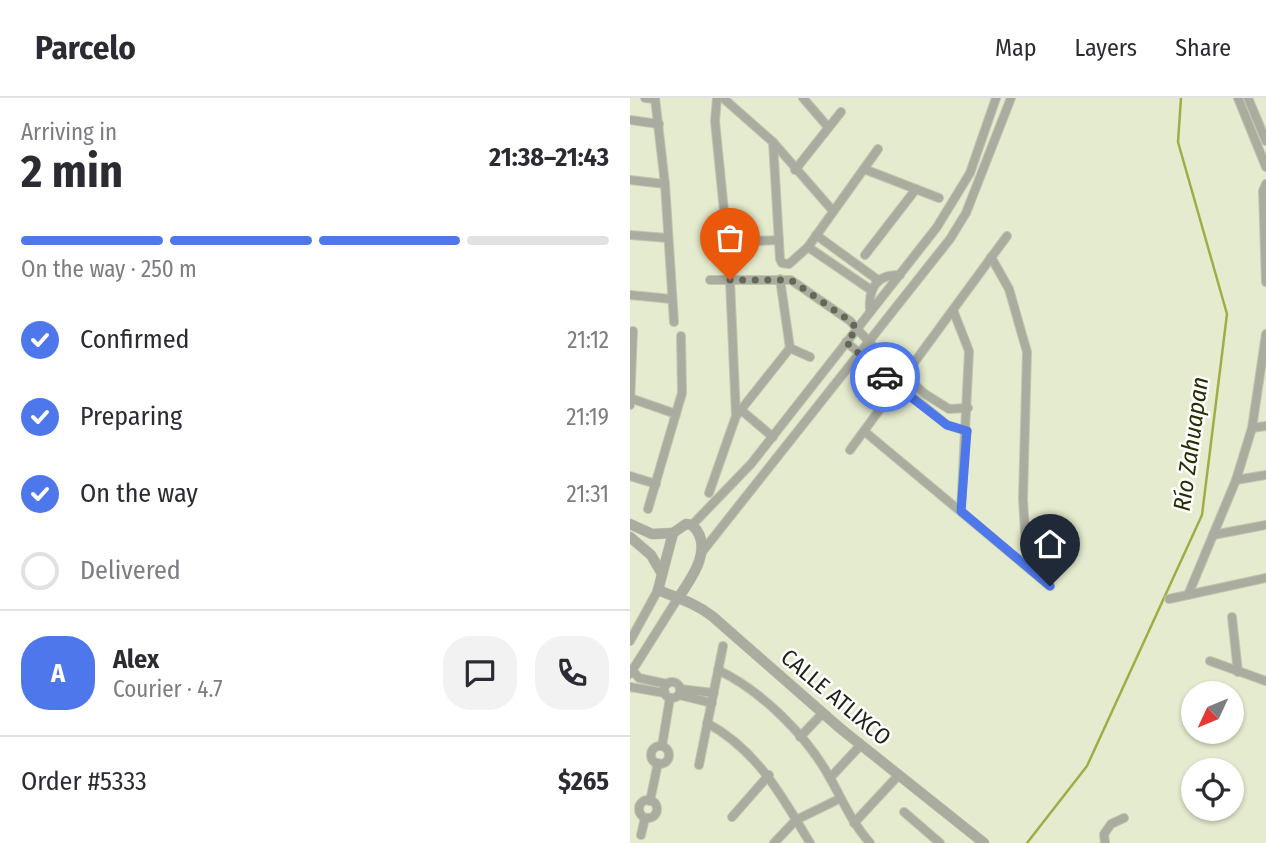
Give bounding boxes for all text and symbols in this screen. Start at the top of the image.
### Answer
text: Parcelo [35,28,136,68]
text: Map [995,34,1037,62]
text: Layers [1075,34,1137,62]
text: Share [1175,34,1231,62]
text: Arriving in [21,118,117,146]
text: 21:38–21:43 [489,142,609,173]
text: 2 min [21,144,123,199]
pin [700,208,760,280]
icon: bag [711,219,749,257]
text: On the way · 250 m [21,255,197,283]
icon: check [21,321,59,359]
text: Confirmed [80,324,190,355]
text: 21:12 [567,326,609,354]
courier [850,342,920,412]
icon: car [866,358,904,396]
water label: Río Zahuapan [1168,375,1214,513]
icon: check [21,398,59,436]
text: Preparing [80,401,182,432]
text: 21:19 [566,403,609,431]
icon: check [21,475,59,513]
text: On the way [80,478,198,509]
text: 21:31 [567,480,609,508]
pin [1020,514,1080,586]
icon: home [1031,525,1069,563]
text: Delivered [80,555,181,586]
button: chat [443,636,517,710]
button: phone [535,636,609,710]
street label: CALLE ATLIXCO [775,643,897,751]
text: Alex [113,644,159,675]
text: A [51,658,65,689]
text: Courier · 4.7 [113,675,223,703]
north arrow [1181,681,1244,744]
map controls [1181,681,1244,821]
button: locate [1181,758,1244,821]
text: Order #5333 [21,766,147,797]
text: $265 [558,766,609,797]

